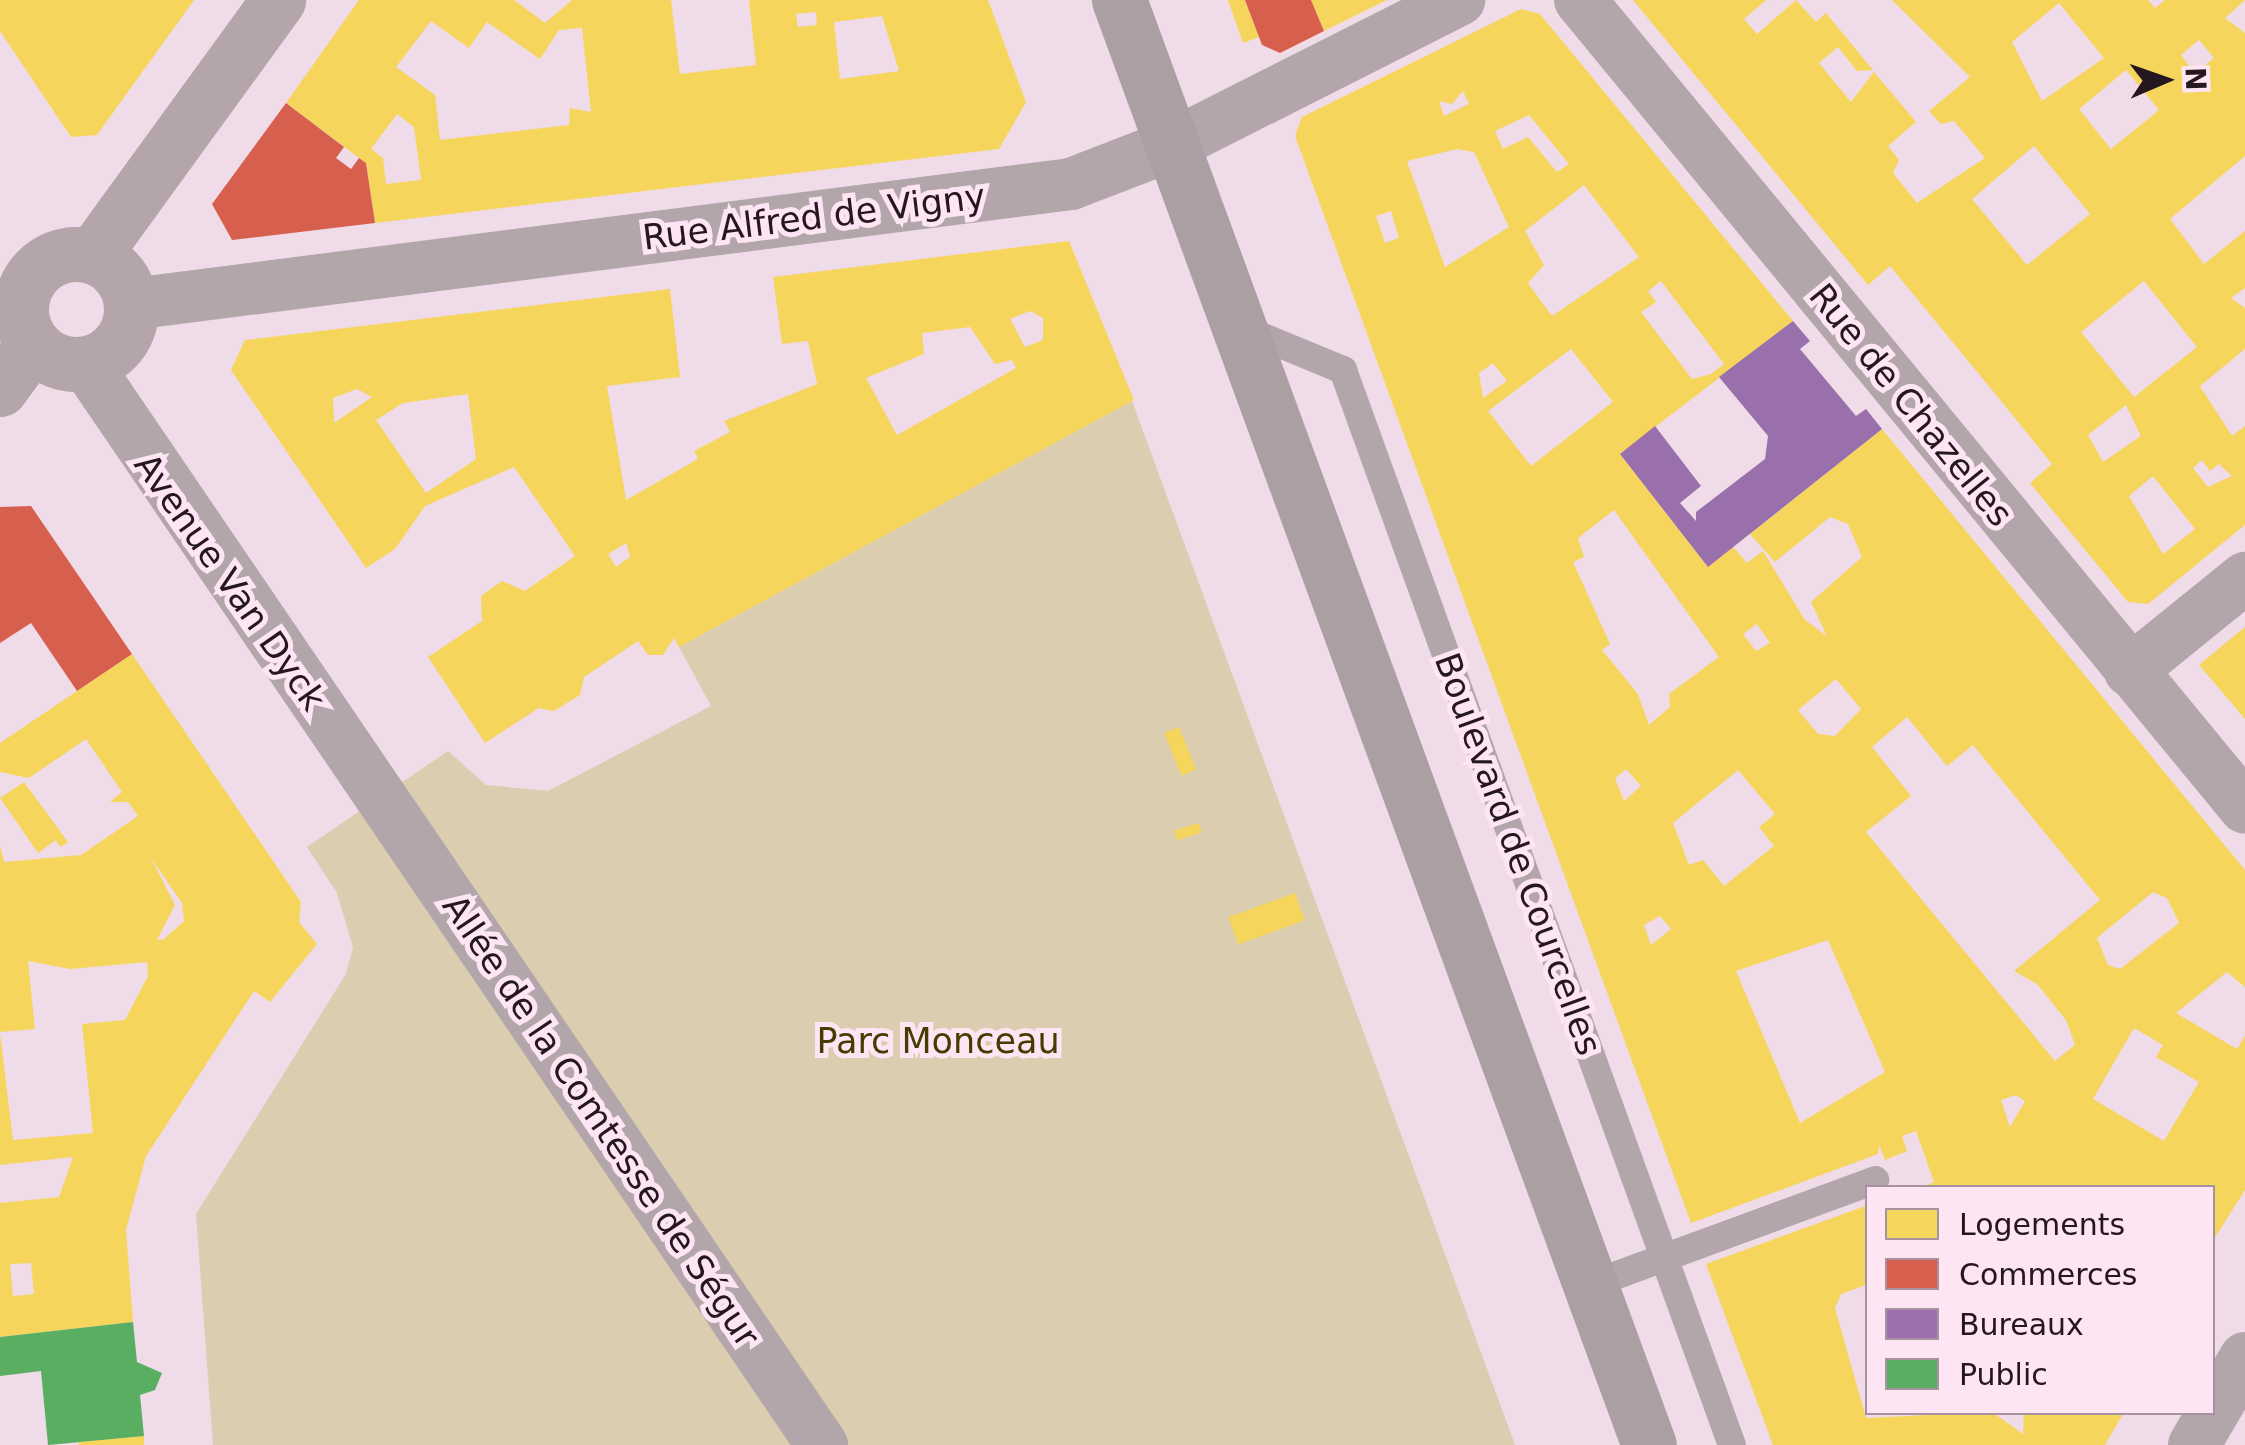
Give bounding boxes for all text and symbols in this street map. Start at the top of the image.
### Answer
north arrow [2115,30,2215,130]
text: N [2179,67,2212,91]
street label: Rue Alfred de Vigny [640,175,988,259]
street label: Rue de Chazelles [1800,275,2022,535]
street label: Avenue Van Dyck [126,445,334,719]
street label: Boulevard de Courcelles [1426,647,1610,1061]
street label: Allée de la Comtesse de Ségur [434,887,768,1355]
park label: Parc Monceau [816,1020,1060,1062]
legend [1865,1185,2215,1415]
text: Logements [1959,1207,2125,1242]
text: Commerces [1959,1257,2137,1292]
text: Bureaux [1959,1307,2084,1342]
text: Public [1959,1357,2048,1392]

